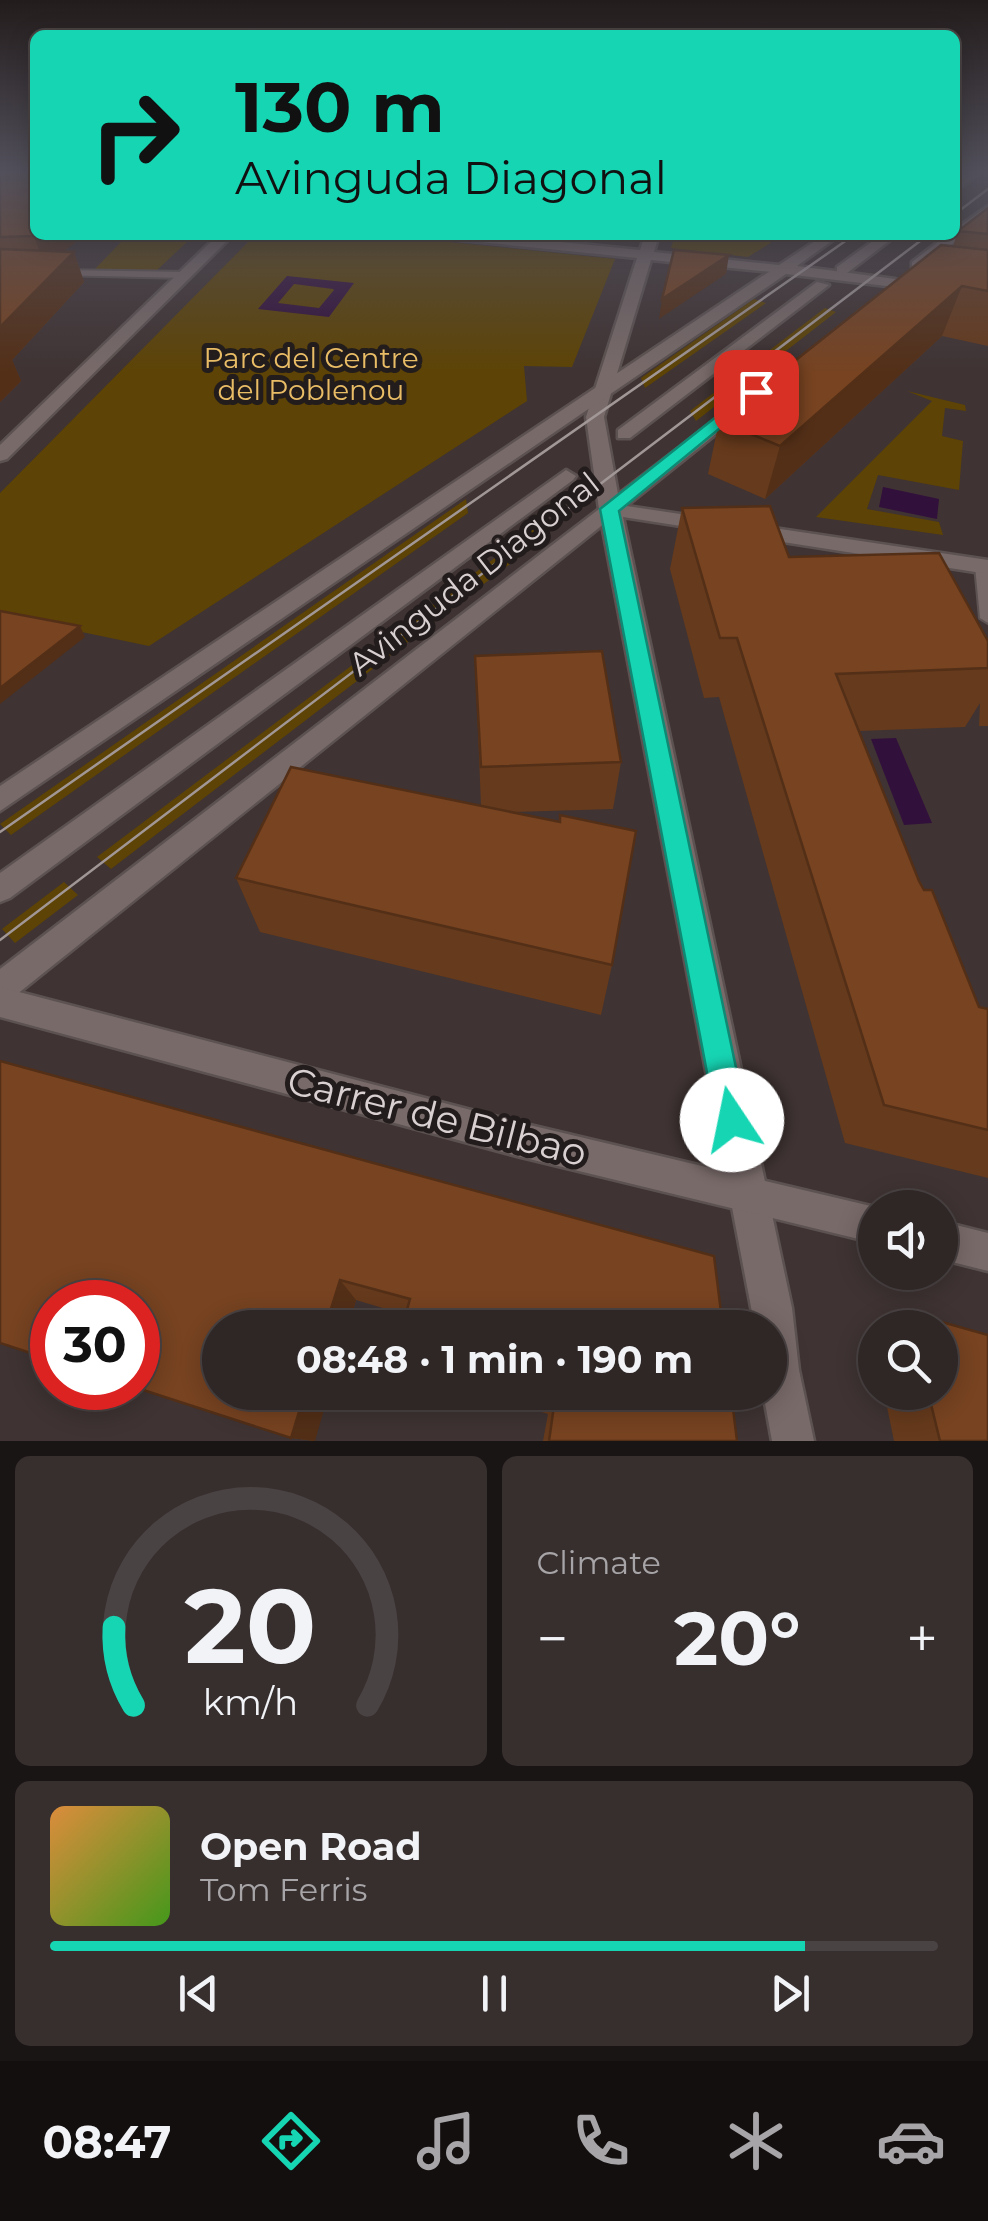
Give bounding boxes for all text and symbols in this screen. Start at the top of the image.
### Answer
text: 130 m [235,64,445,150]
icon: right [70,70,200,200]
text: Avinguda Diagonal [235,150,667,205]
park label: Parc del Centre del Poblenou [203,341,419,407]
pin [714,350,799,435]
icon: arrive [729,365,784,420]
street label: Avinguda Diagonal [341,464,607,684]
street label: Carrer de Bilbao [283,1057,592,1176]
position arrow [680,1068,784,1172]
map controls [858,1190,958,1410]
button: sound [858,1190,958,1290]
speed limit sign: 30 [30,1280,160,1410]
button: search [858,1310,958,1410]
text: 08:48 · 1 min · 190 m [296,1336,693,1383]
text: Climate [537,1543,661,1582]
text: 20 [185,1562,317,1689]
text: 20° [674,1592,801,1684]
text: − [537,1605,568,1672]
text: + [906,1605,938,1672]
text: km/h [203,1680,298,1724]
text: Open Road [200,1823,422,1870]
text: Tom Ferris [200,1870,367,1909]
icon: previous [171,1966,226,2021]
icon: pause [467,1966,522,2021]
icon: next [763,1966,818,2021]
icon: directions [256,2106,326,2176]
icon: music [411,2106,481,2176]
icon: phone [566,2106,636,2176]
icon: climate [721,2106,791,2176]
icon: car [876,2106,946,2176]
text: 08:47 [42,2114,171,2169]

